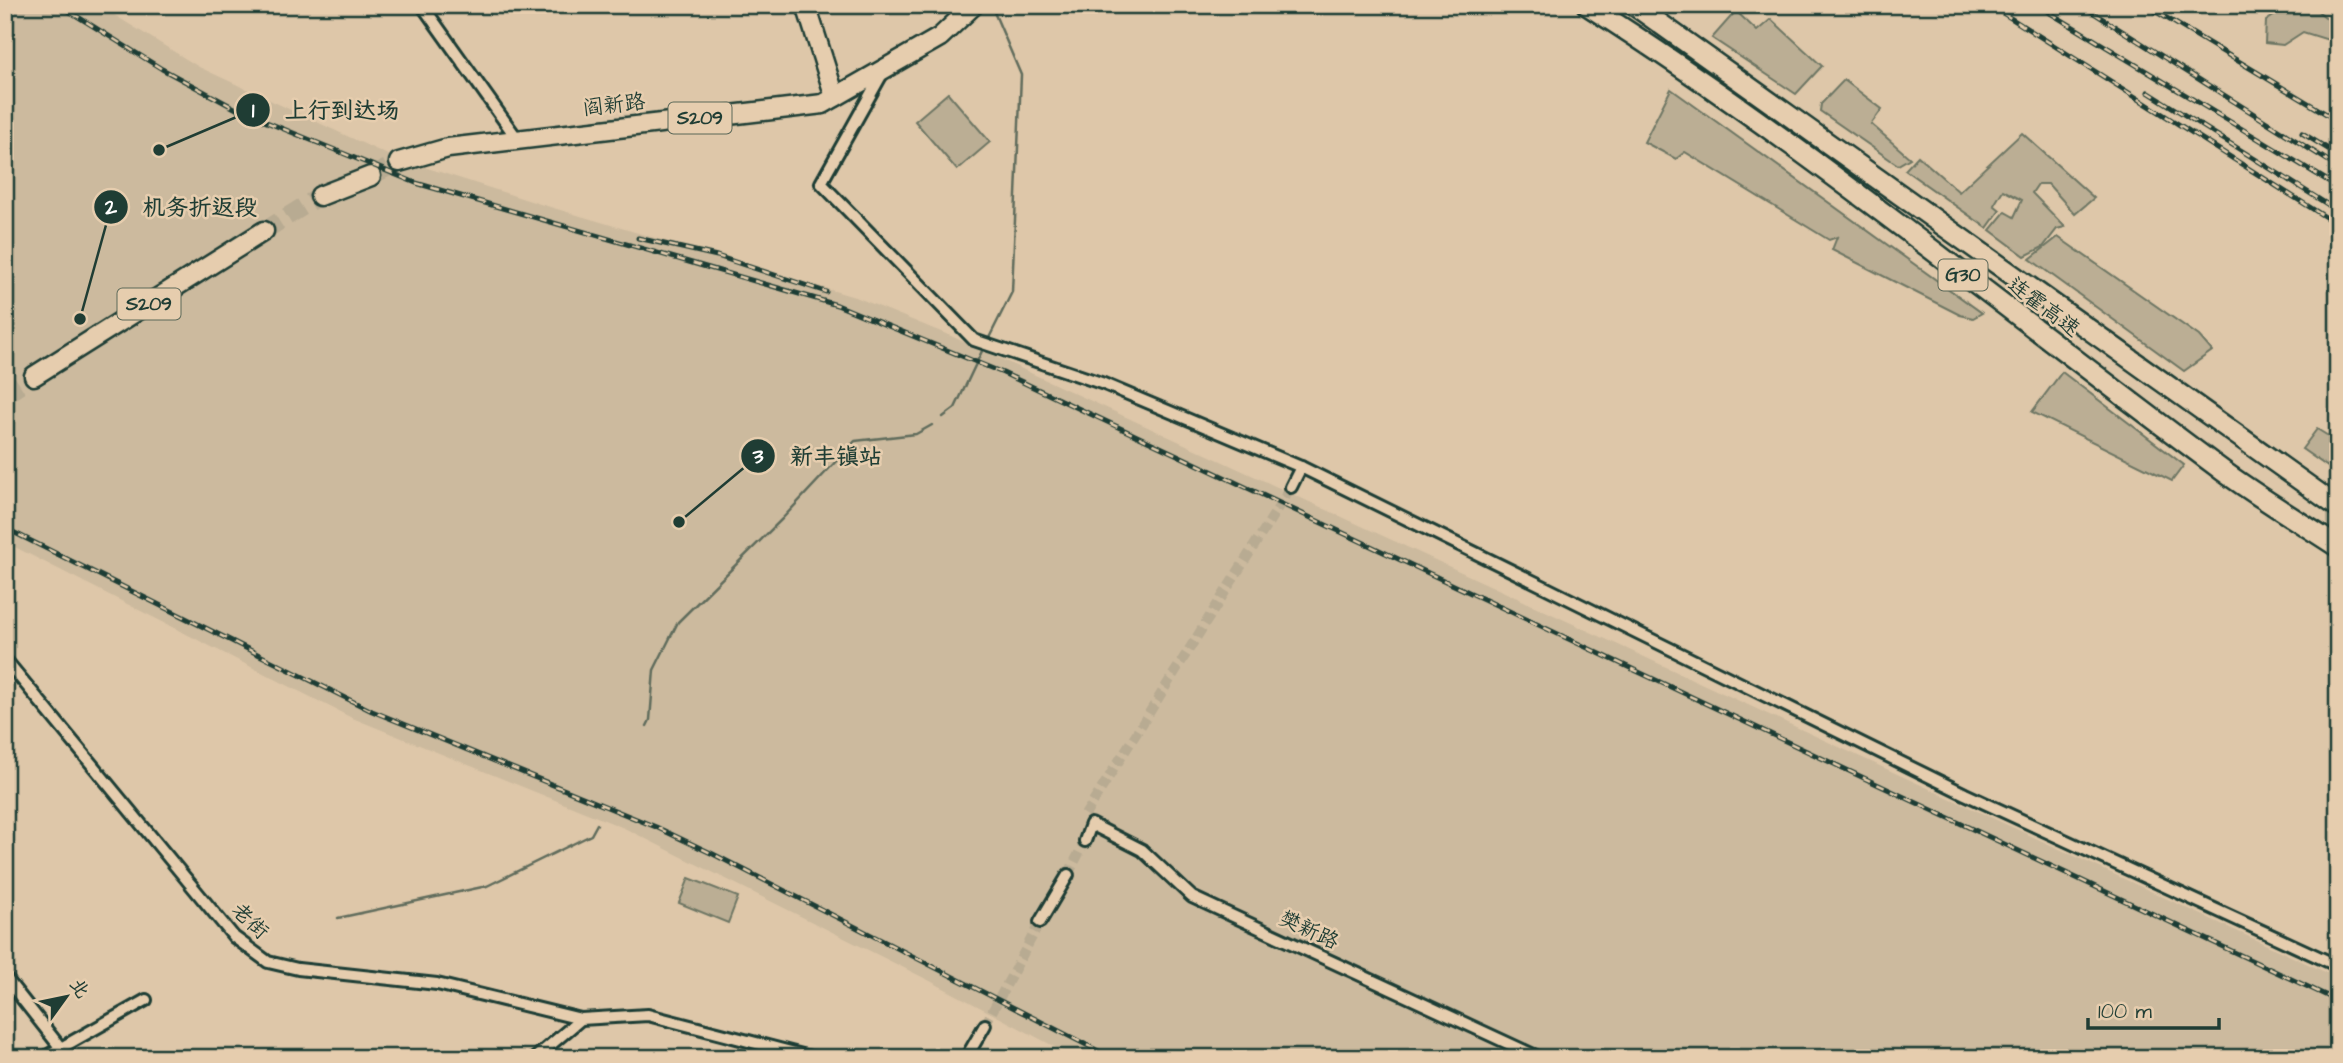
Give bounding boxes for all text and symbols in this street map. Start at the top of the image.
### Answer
street label: 阎新路 [581,87,647,123]
callout: 上行到达场 [236,88,414,132]
text: 上行到达场 [285,95,400,127]
text: 1 [252,96,255,125]
road number: S209 [668,102,732,134]
callout: 机务折返段 [94,185,272,229]
text: 机务折返段 [143,192,258,224]
text: 2 [104,193,118,222]
road number: G30 [1938,260,1988,290]
street label: 连霍高速 [2002,270,2086,344]
road number: S209 [118,288,180,320]
callout: 新丰镇站 [741,434,896,478]
text: 新丰镇站 [790,441,882,473]
text: 3 [752,442,764,471]
street label: 老街 [225,896,275,946]
street label: 樊新路 [1274,904,1344,956]
north arrow [32,962,102,1032]
text: 北 [62,973,95,1004]
scale bar [2088,986,2219,1030]
text: 100 m [2098,997,2153,1026]

